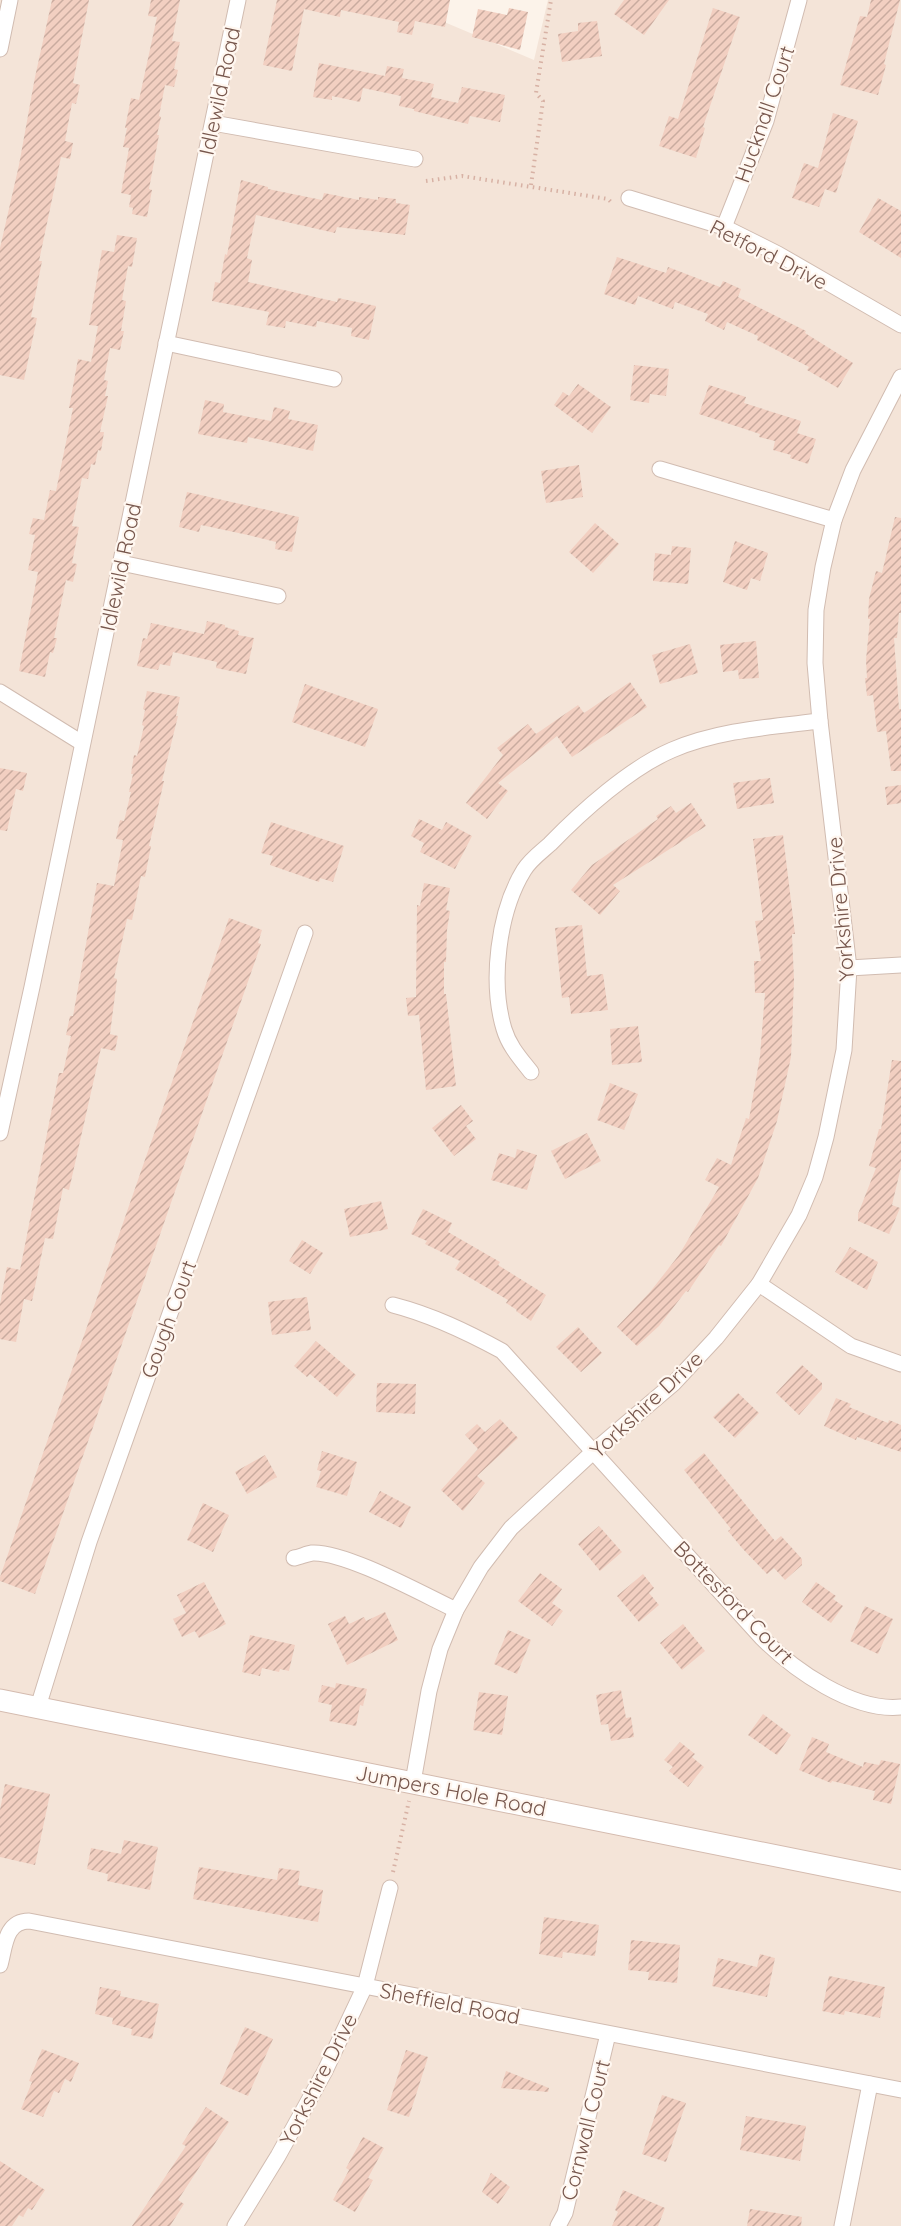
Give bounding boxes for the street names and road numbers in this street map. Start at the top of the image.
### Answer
street label: Idlewild Road [193,25,245,157]
street label: Hucknall Court [728,42,800,186]
street label: Retford Drive [706,213,832,295]
street label: Idlewild Road [94,501,146,633]
street label: Yorkshire Drive [821,836,859,982]
street label: Gough Court [135,1257,201,1381]
street label: Yorkshire Drive [584,1345,708,1463]
street label: Bottesford Court [669,1535,799,1669]
street label: Jumpers Hole Road [354,1759,548,1821]
street label: Sheffield Road [378,1977,522,2029]
street label: Yorkshire Drive [274,2009,362,2149]
street label: Cornwall Court [555,2057,615,2203]

